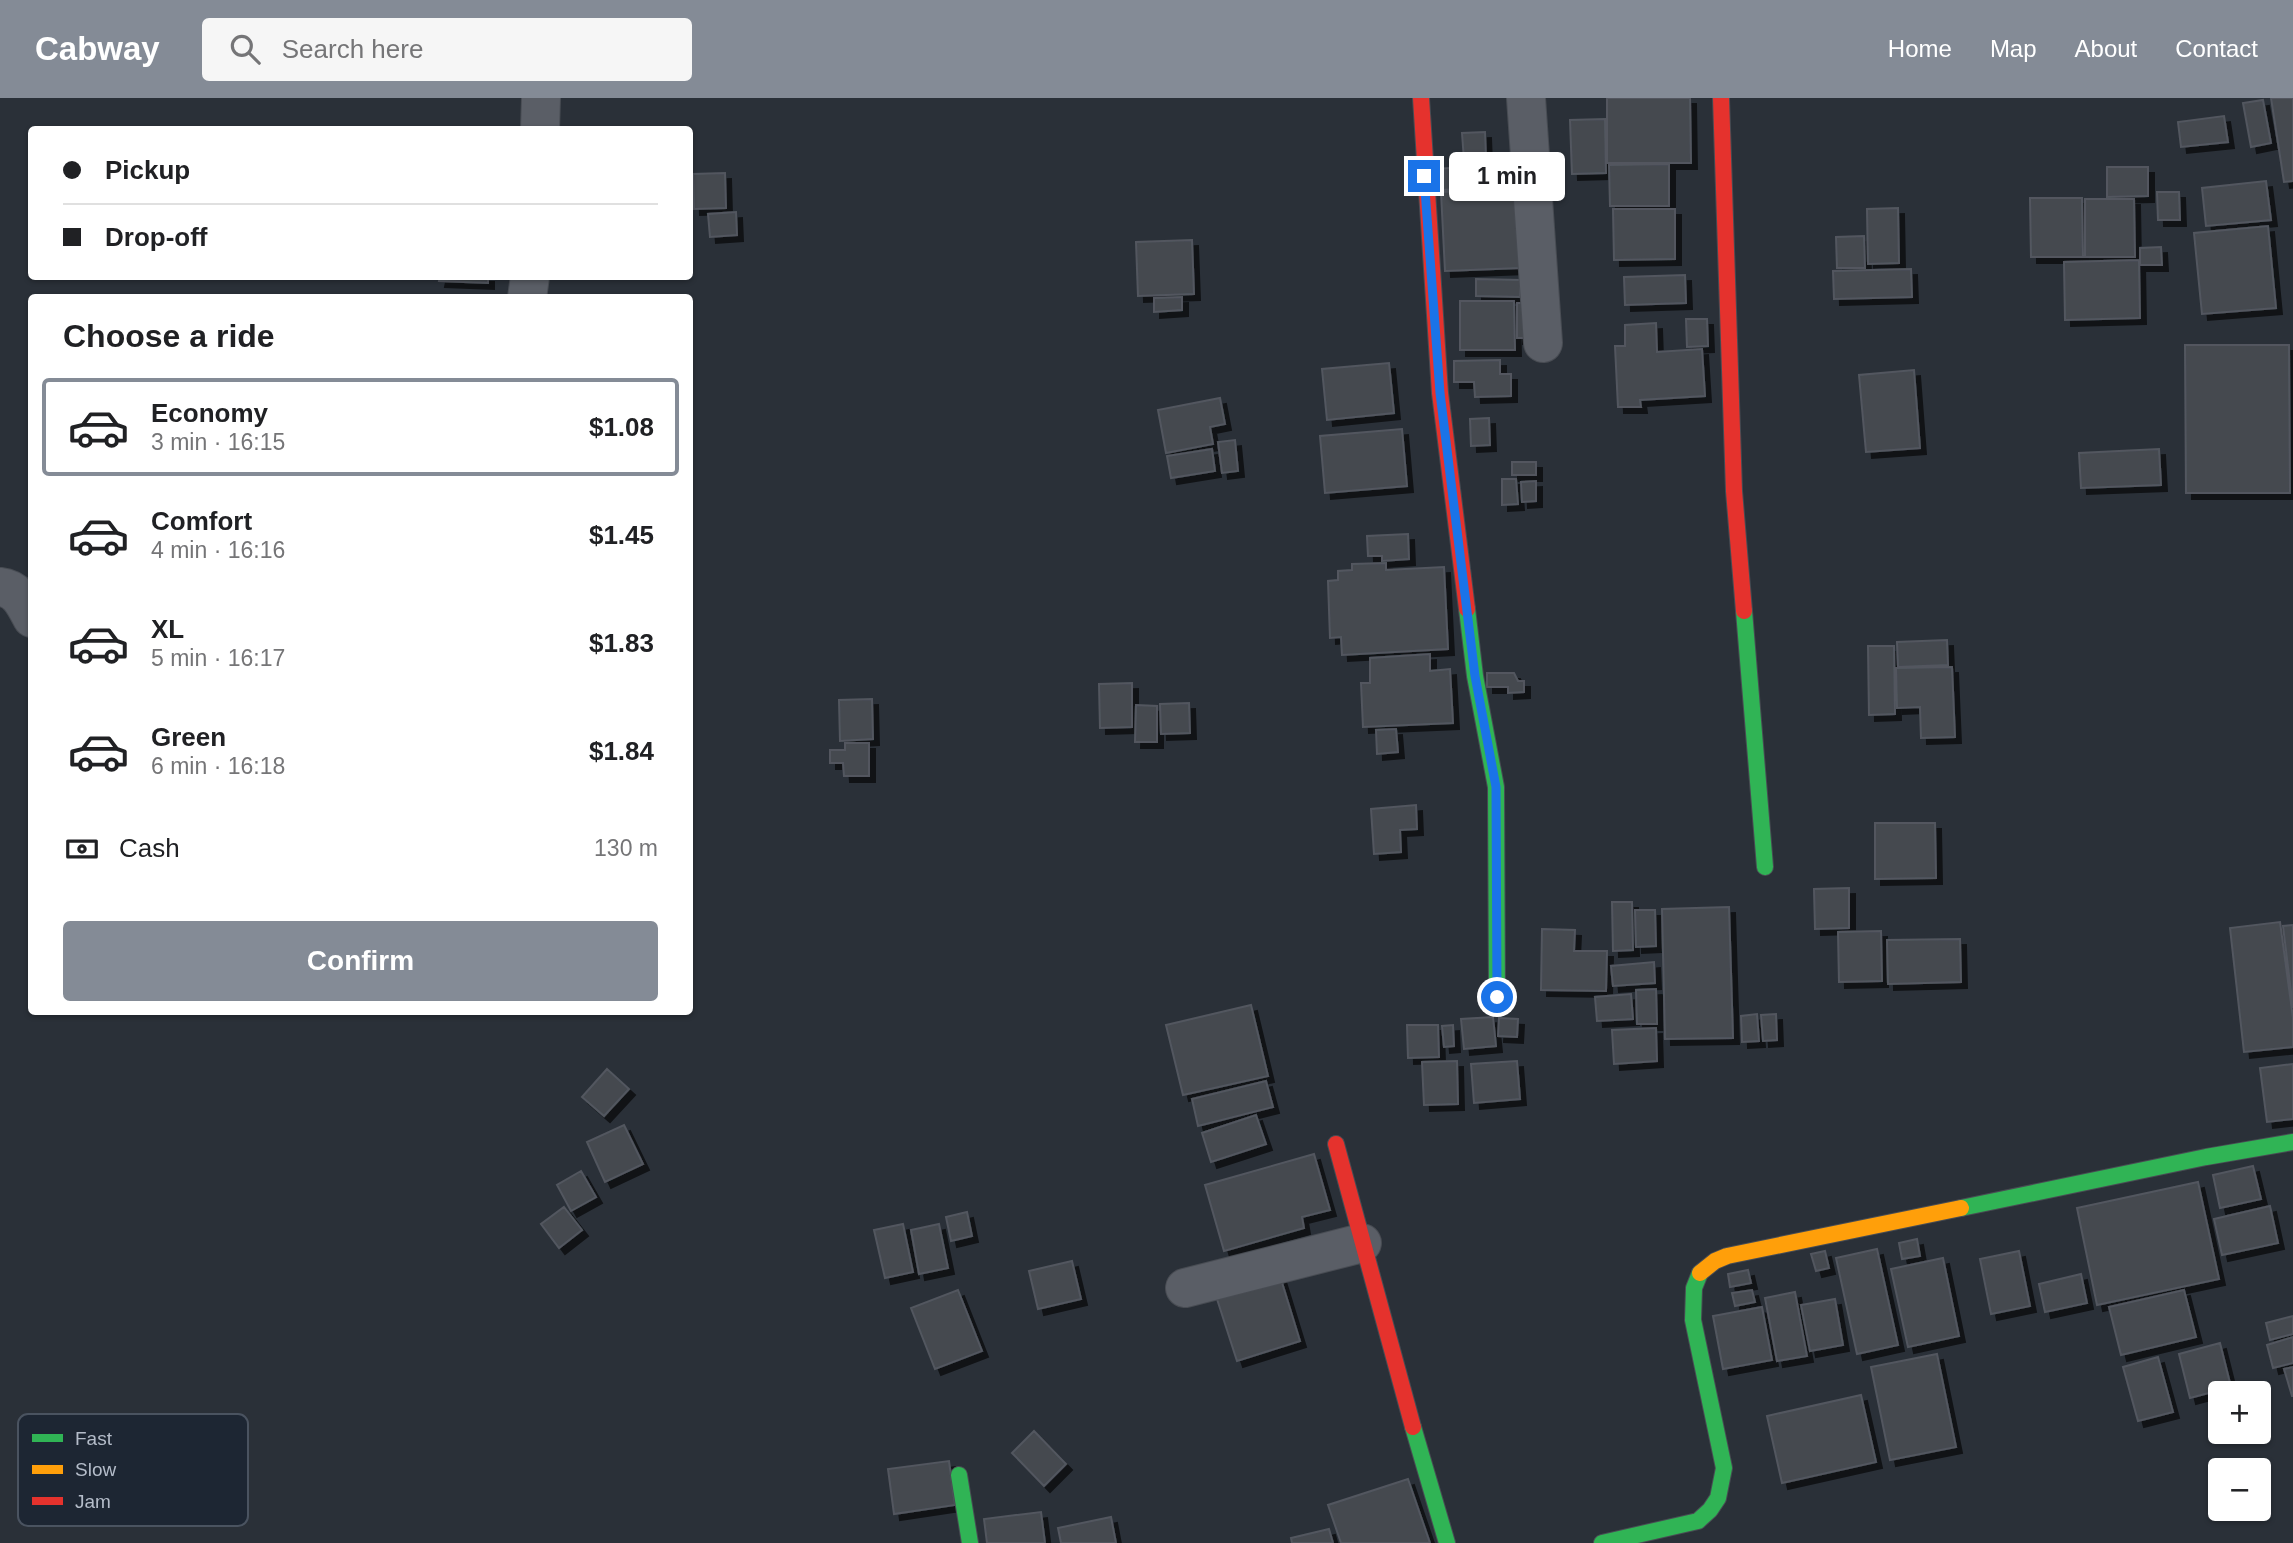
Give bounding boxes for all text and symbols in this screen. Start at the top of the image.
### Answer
search box [202,18,692,81]
text: Cabway [35,30,160,67]
icon: search [226,30,264,68]
text: Search here [282,34,423,64]
text: Home [1888,35,1952,62]
text: Map [1990,35,2037,62]
text: About [2075,35,2137,62]
text: Contact [2175,35,2258,62]
callout: 1 min [1448,152,1564,200]
text: Pickup [105,155,190,185]
route end [1408,160,1440,192]
text: 1 min [1477,163,1537,189]
text: Drop-off [105,222,208,252]
text: Choose a ride [63,318,275,354]
icon: car [67,396,130,459]
text: Economy [151,398,268,428]
text: $1.08 [589,412,654,442]
text: 3 min · 16:15 [151,429,285,455]
icon: car [67,504,130,567]
text: Comfort [151,506,252,536]
text: $1.45 [589,520,654,550]
text: 4 min · 16:16 [151,537,285,563]
icon: car [67,612,130,675]
text: XL [151,614,184,644]
text: $1.83 [589,628,654,658]
text: 5 min · 16:17 [151,645,285,671]
icon: car [67,720,130,783]
text: Green [151,722,226,752]
text: $1.84 [589,736,654,766]
text: 6 min · 16:18 [151,753,285,779]
icon: cash [63,830,101,868]
text: Cash [119,833,180,863]
text: 130 m [594,835,658,861]
button: Confirm [63,921,658,1001]
route start [1481,981,1513,1013]
map controls [2208,1381,2271,1521]
button: + [2208,1381,2271,1444]
legend [18,1414,248,1526]
text: Fast [75,1428,113,1449]
button: − [2208,1458,2271,1521]
text: Slow [75,1459,116,1480]
text: Jam [75,1491,111,1512]

